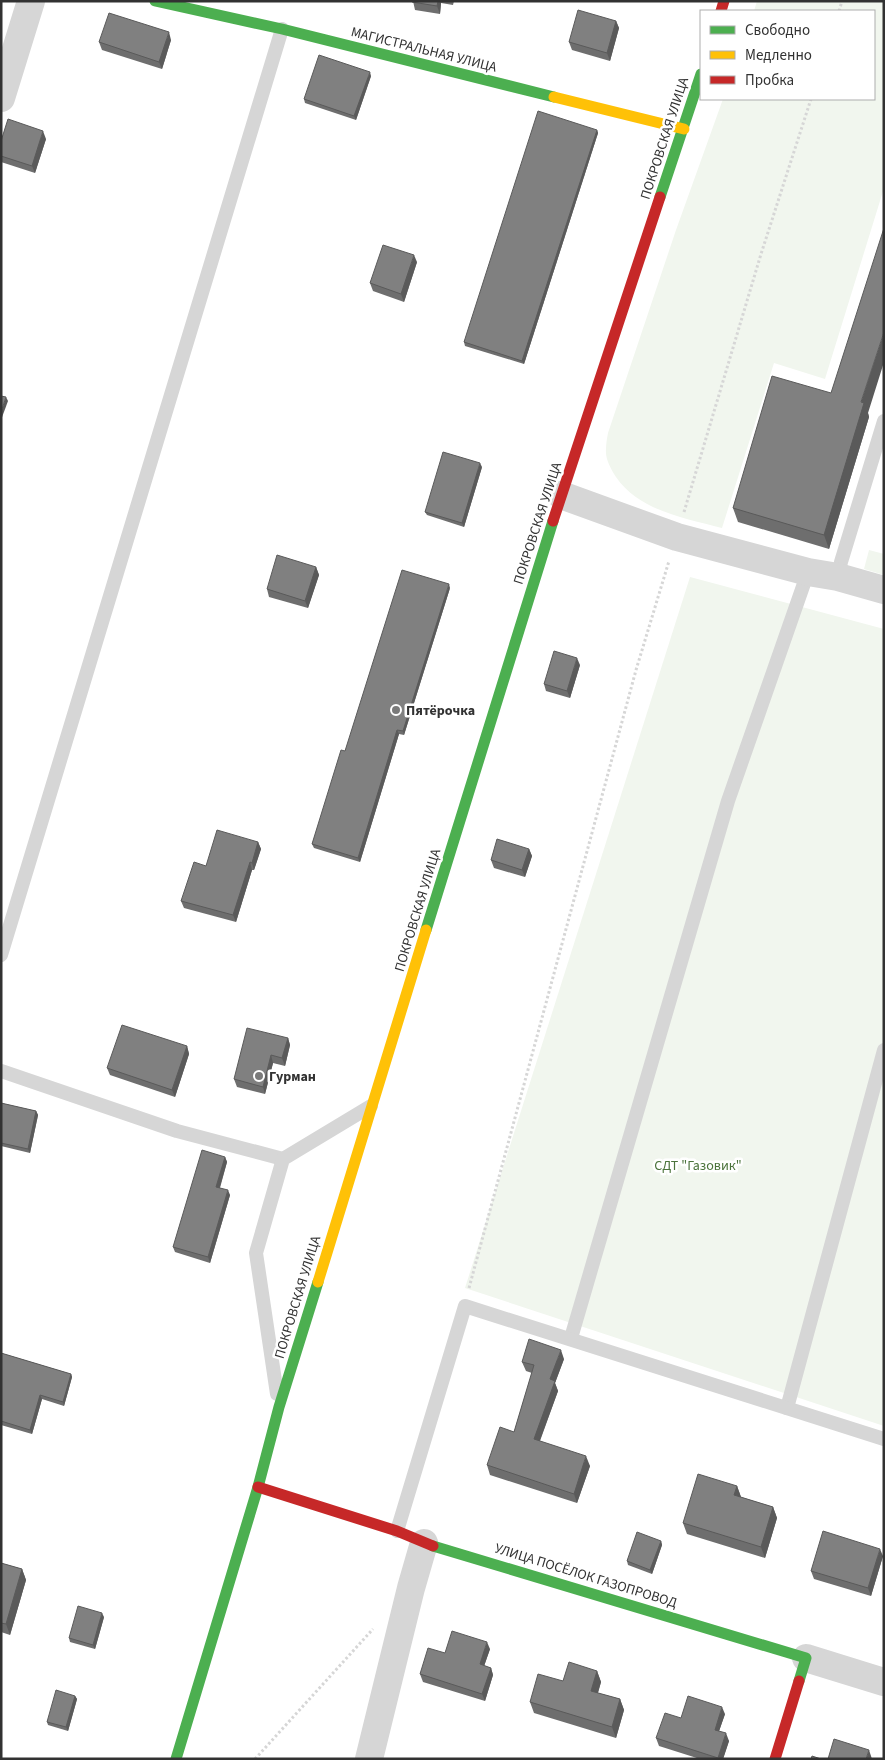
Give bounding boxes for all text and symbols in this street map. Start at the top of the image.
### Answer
legend [700,10,875,100]
text: Свободно [745,20,810,41]
street label: МАГИСТРАЛЬНАЯ УЛИЦА [349,22,499,78]
text: Медленно [745,45,812,66]
text: Пробка [745,70,794,91]
street label: ПОКРОВСКАЯ УЛИЦА [636,74,694,202]
street label: ПОКРОВСКАЯ УЛИЦА [509,459,567,587]
place label: Пятёрочка [406,701,475,721]
marker: Пятёрочка [390,704,402,716]
street label: ПОКРОВСКАЯ УЛИЦА [390,846,446,974]
place label: Гурман [269,1067,316,1087]
marker: Гурман [253,1070,265,1082]
park label: СДТ "Газовик" [654,1156,742,1176]
street label: ПОКРОВСКАЯ УЛИЦА [270,1233,326,1361]
street label: УЛИЦА ПОСЁЛОК ГАЗОПРОВОД [492,1539,679,1613]

